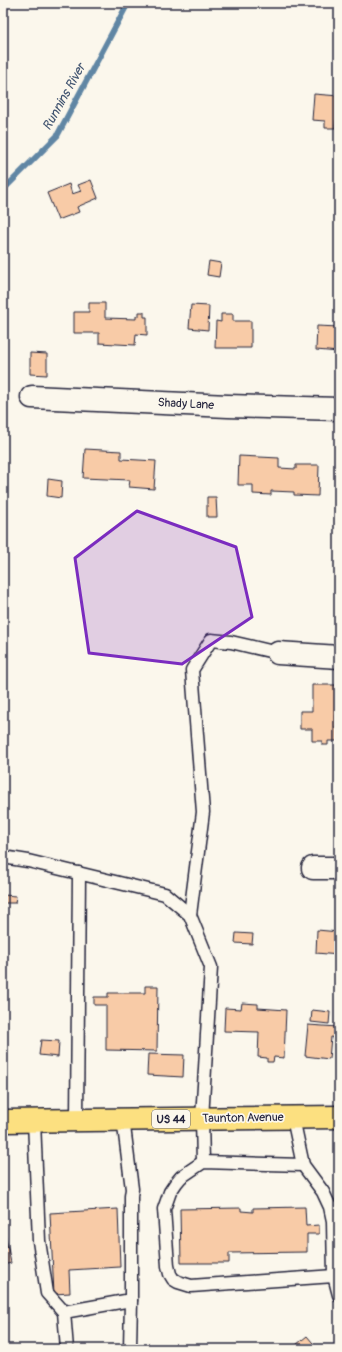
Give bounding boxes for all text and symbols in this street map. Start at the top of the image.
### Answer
water label: Runnins River [39,59,90,133]
street label: Shady Lane [157,395,215,413]
road number: US 44 [152,1110,190,1128]
street label: Taunton Avenue [202,1110,284,1126]

